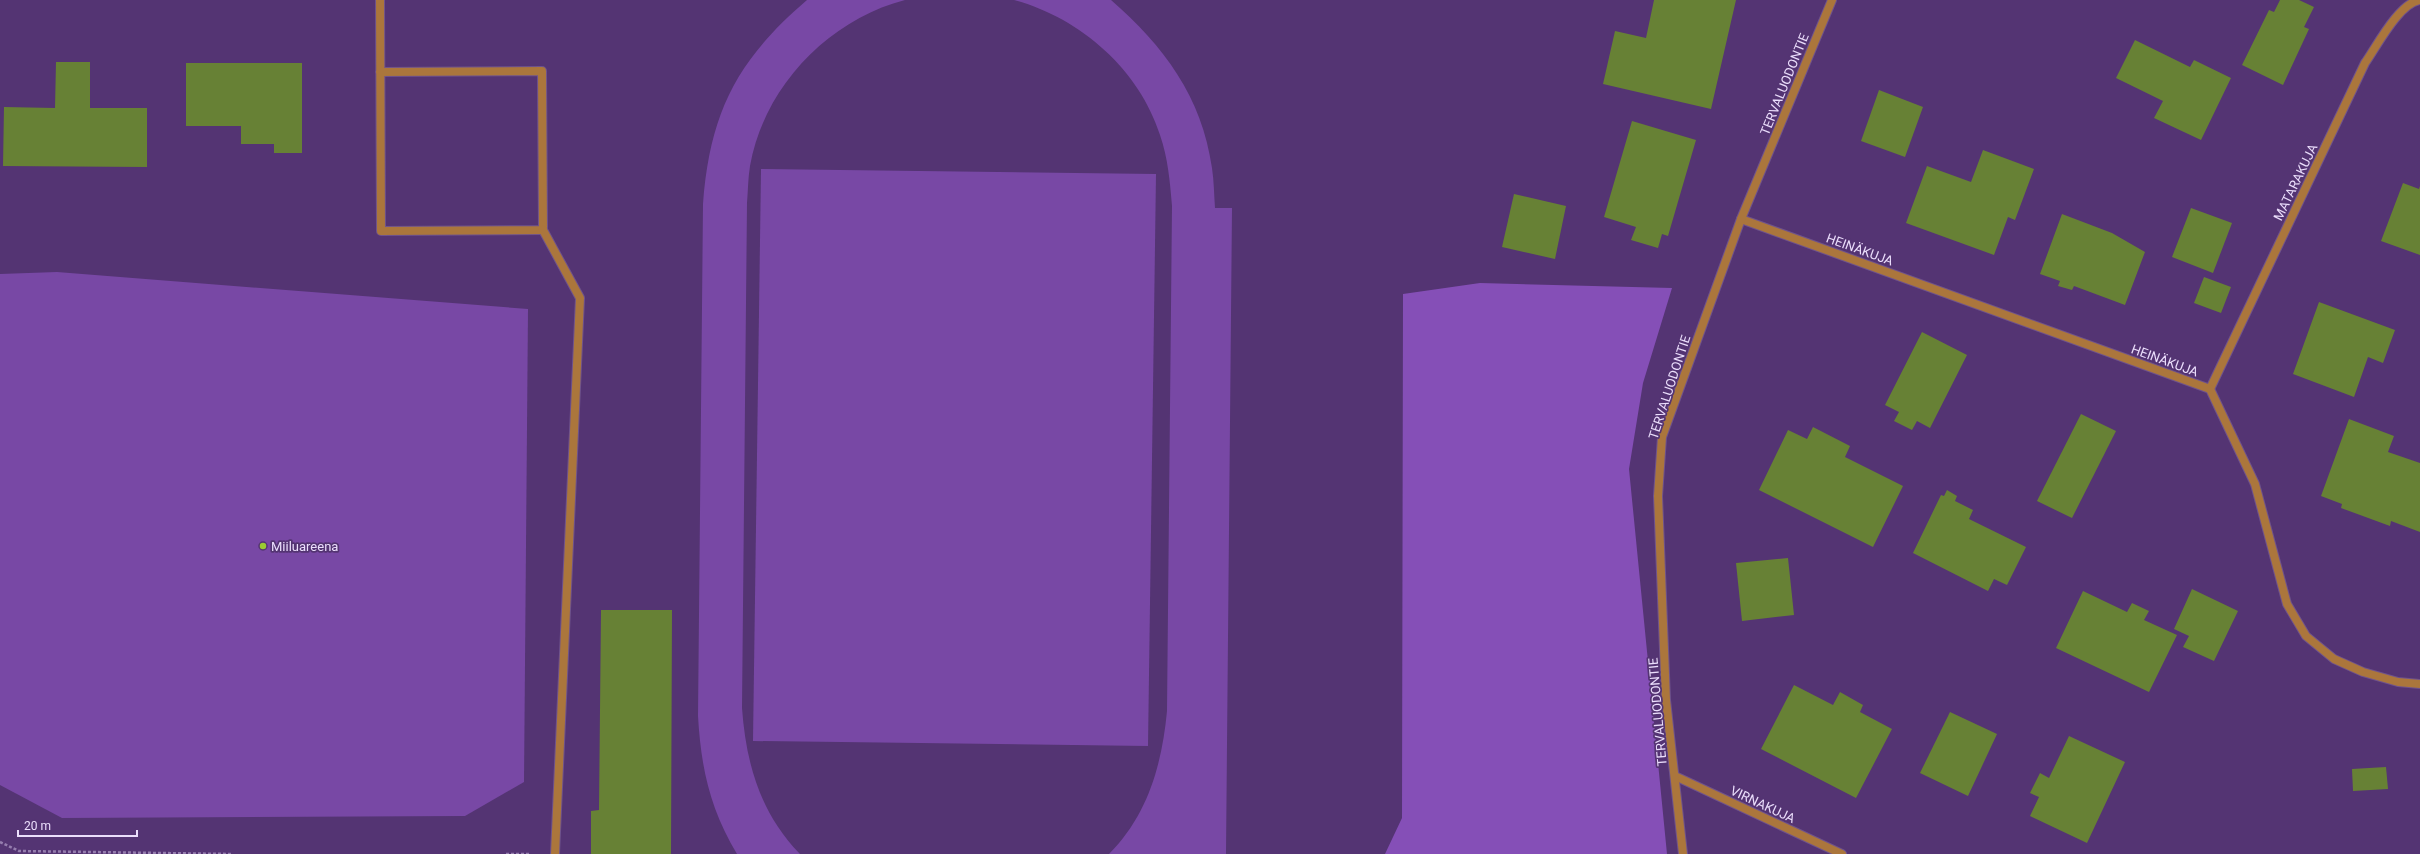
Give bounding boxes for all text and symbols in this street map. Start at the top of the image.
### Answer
street label: TERVALUODONTIE [1757,31,1812,137]
street label: MATARAKUJA [2270,141,2321,223]
street label: HEINÄKUJA [1824,230,1896,269]
street label: TERVALUODONTIE [1646,333,1693,441]
street label: HEINÄKUJA [2129,341,2201,380]
place label: Miiluareena [271,539,338,554]
marker: Miiluareena [258,541,268,551]
street label: TERVALUODONTIE [1645,657,1670,767]
street label: VIRNAKUJA [1728,783,1798,826]
scale bar [18,812,137,838]
text: 20 m [24,819,51,833]

